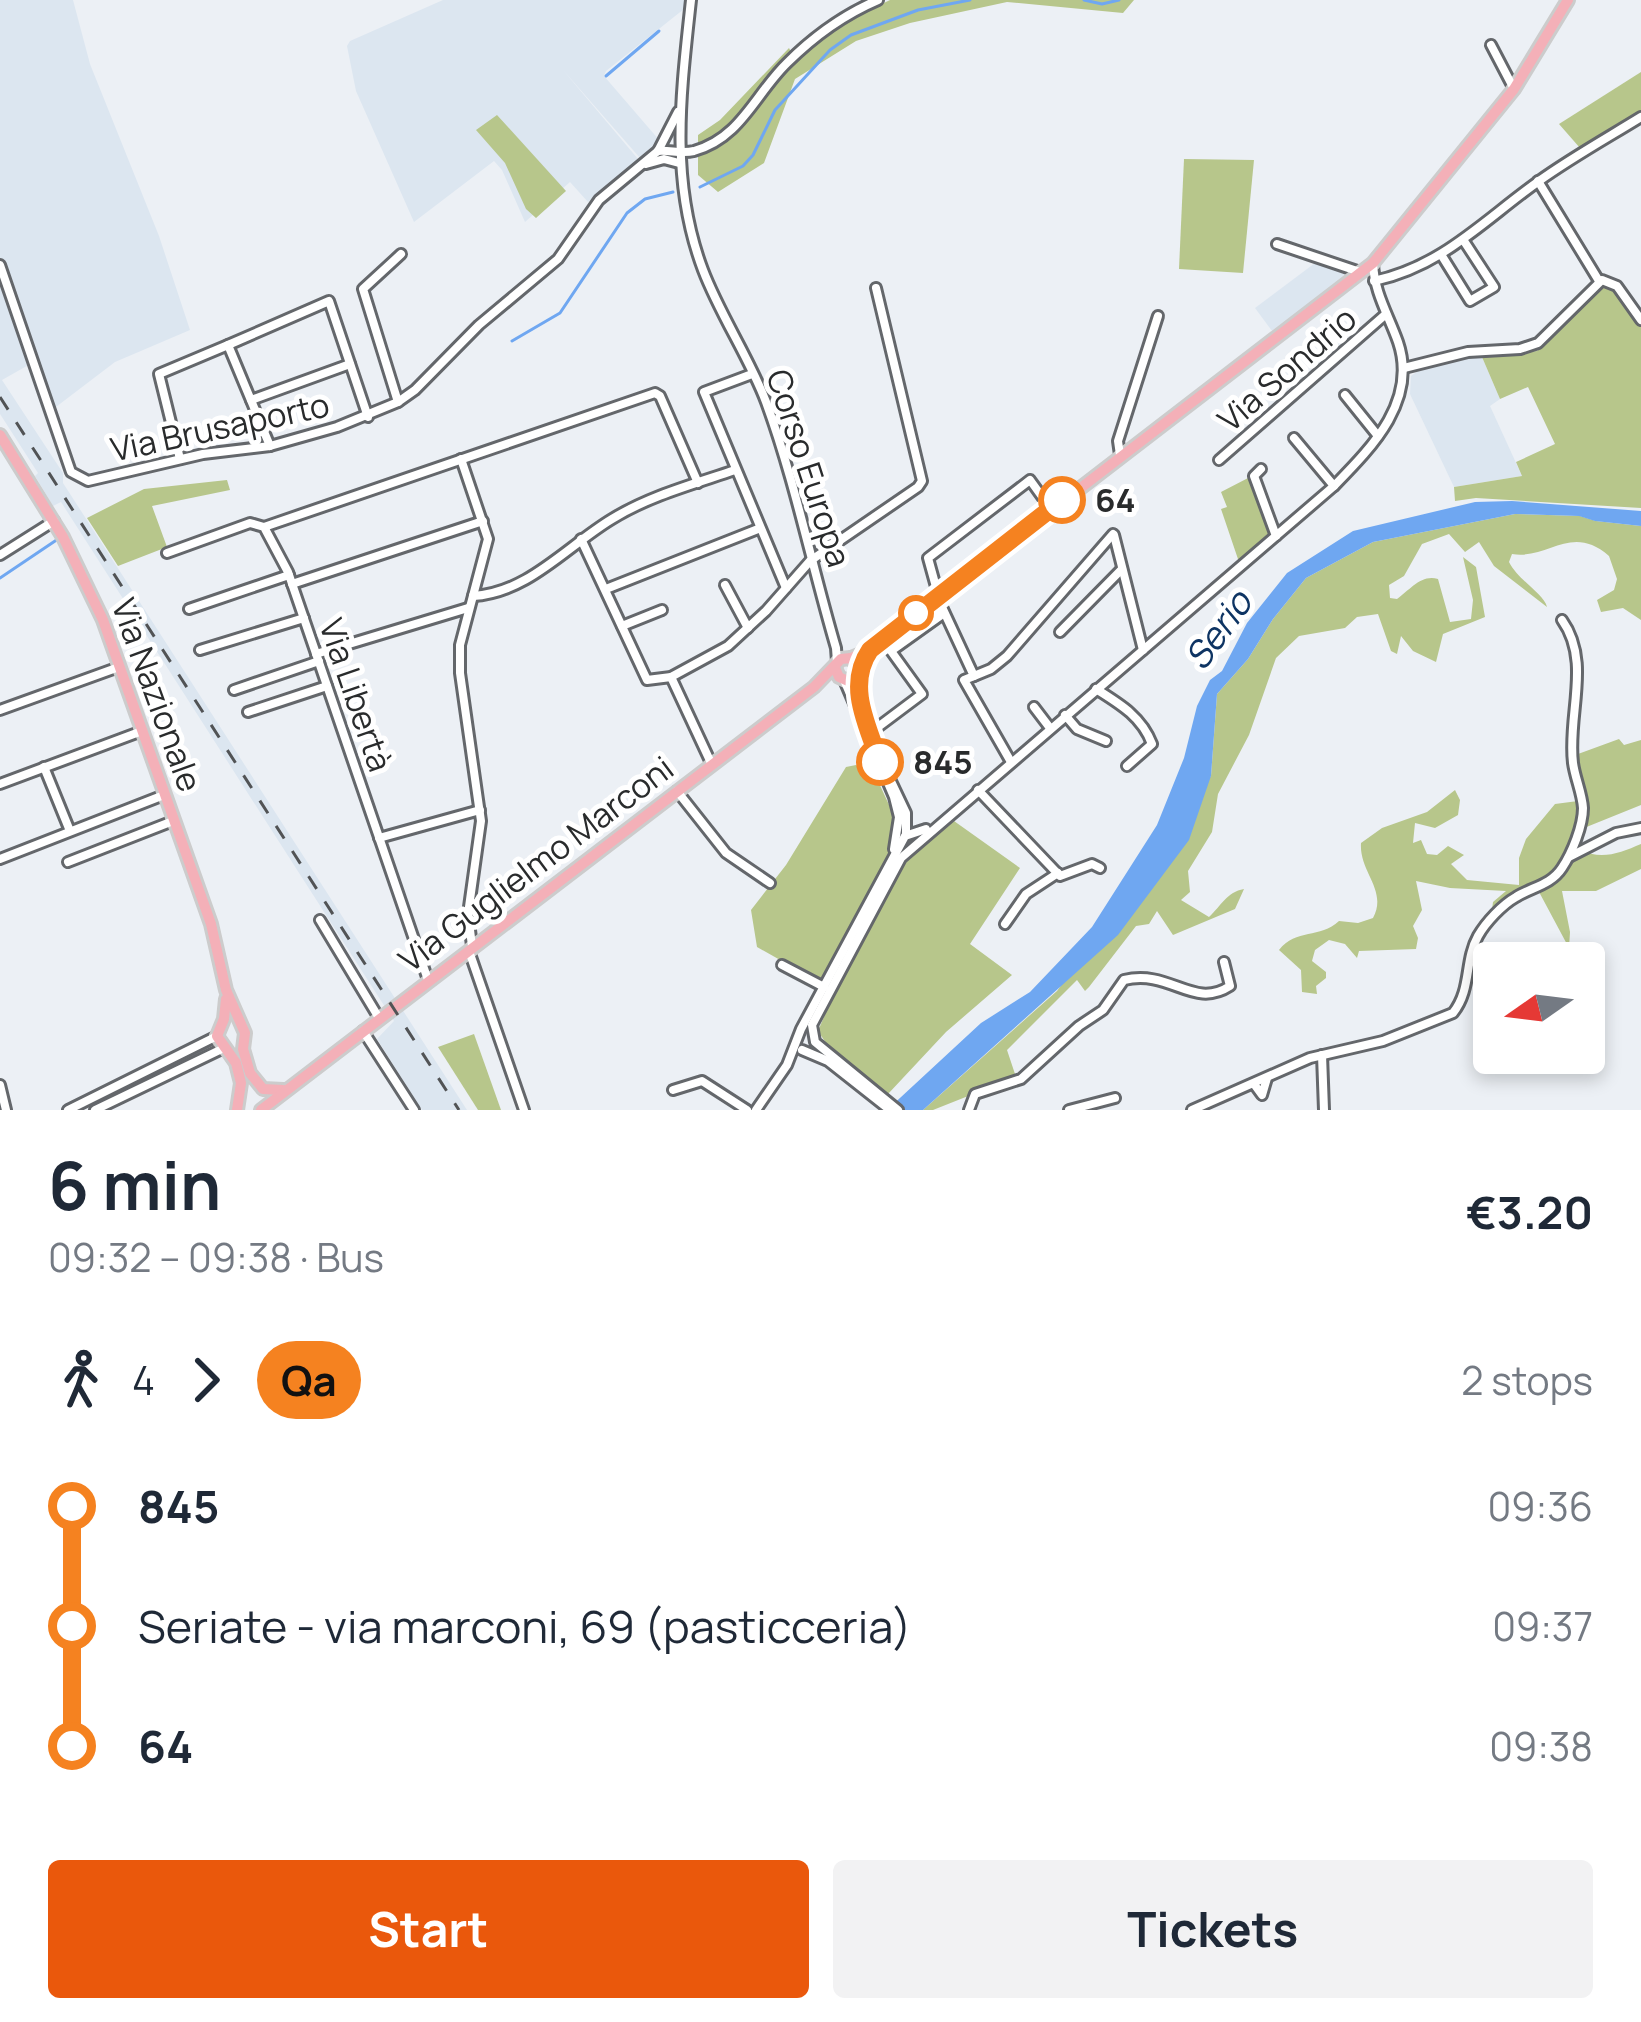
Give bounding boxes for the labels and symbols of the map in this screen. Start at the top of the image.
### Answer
street label: Via Sondrio [1208,296,1366,441]
street label: Corso Europa [756,363,863,572]
street label: Via Brusaporto [106,381,333,472]
place label: 64 [1095,477,1136,522]
marker: 64 [1040,478,1084,522]
water label: Serio [1173,578,1264,679]
street label: Via Nazionale [102,592,213,798]
unlabelled marker [900,597,932,629]
street label: Via Libertà [309,612,404,777]
place label: 845 [913,739,973,784]
marker: 845 [858,740,902,784]
street label: Via Guglielmo Marconi [389,745,682,982]
north arrow [1473,942,1605,1074]

